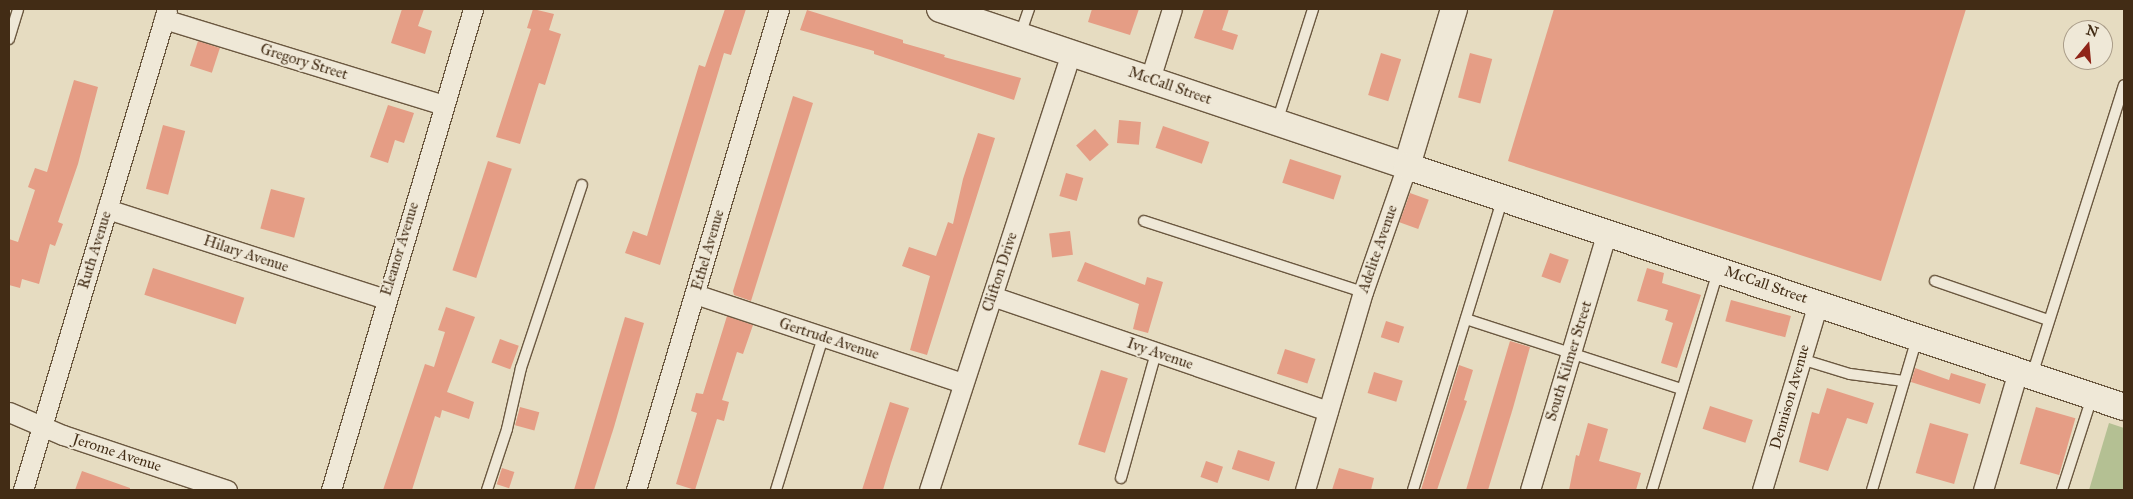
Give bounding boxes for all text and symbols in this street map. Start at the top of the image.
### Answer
north arrow [2063,20,2113,70]
text: N [2084,21,2100,41]
street label: Gregory Street [258,40,350,84]
street label: McCall Street [1126,63,1214,109]
street label: Eleanor Avenue [377,200,423,298]
street label: Adelite Avenue [1355,203,1401,295]
street label: Ethel Avenue [688,208,728,292]
street label: Ruth Avenue [75,209,115,291]
street label: Clifton Drive [979,230,1021,314]
street label: Hilary Avenue [201,232,291,276]
street label: McCall Street [1722,262,1810,308]
street label: South Kilmer Street [1542,299,1596,423]
street label: Gertrude Avenue [777,314,881,364]
street label: Ivy Avenue [1125,334,1195,374]
street label: Dennison Avenue [1766,343,1814,451]
street label: Jerome Avenue [70,430,164,476]

